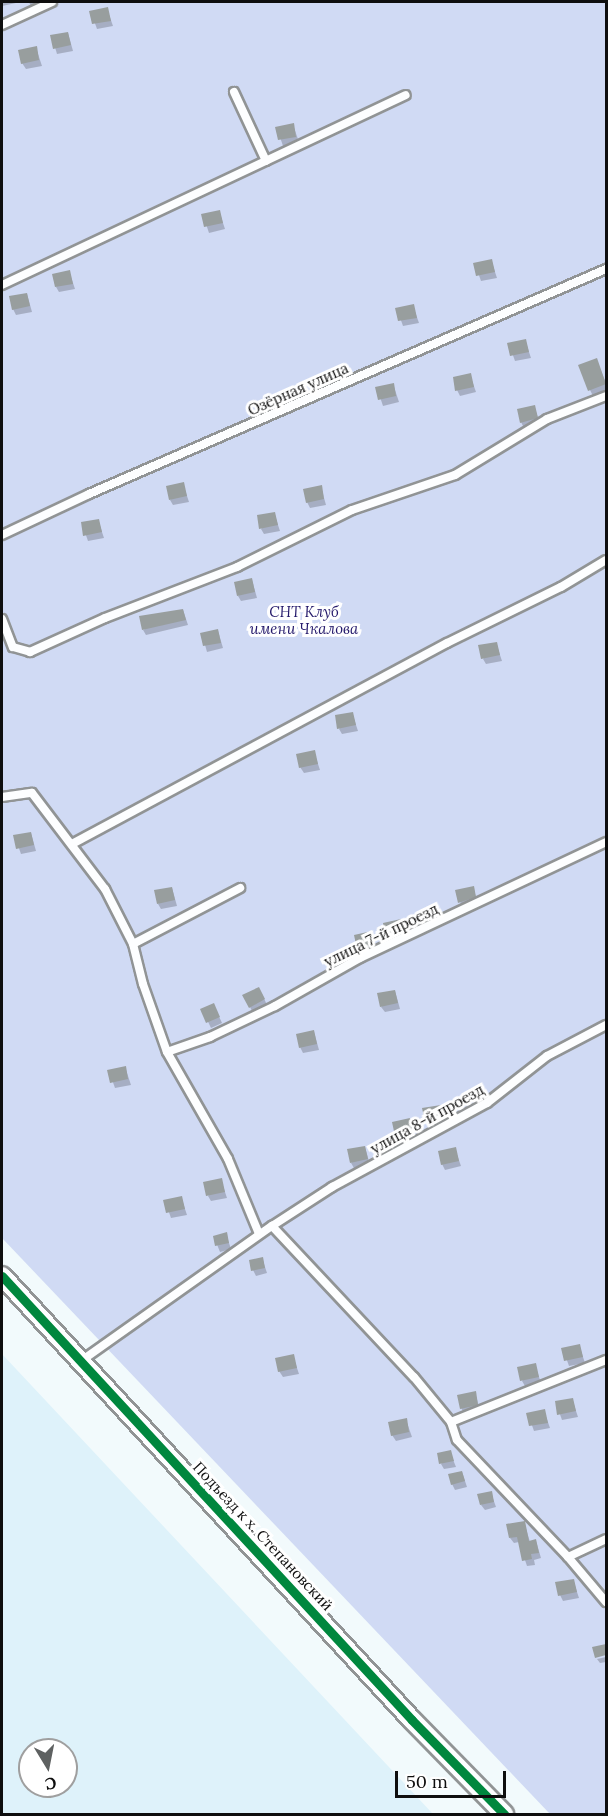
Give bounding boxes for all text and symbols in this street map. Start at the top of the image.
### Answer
street label: Озёрная улица [245,359,351,419]
park label: СНТ Клуб имени Чкалова [250,602,358,637]
street label: улица 7-й проезд [321,899,441,971]
street label: улица 8-й проезд [367,1080,487,1158]
street label: Подъезд к х. Степановский [189,1458,337,1614]
north arrow [18,1738,78,1798]
scale bar [398,1759,509,1797]
text: 50 m [406,1770,448,1793]
text: С [44,1773,58,1795]

